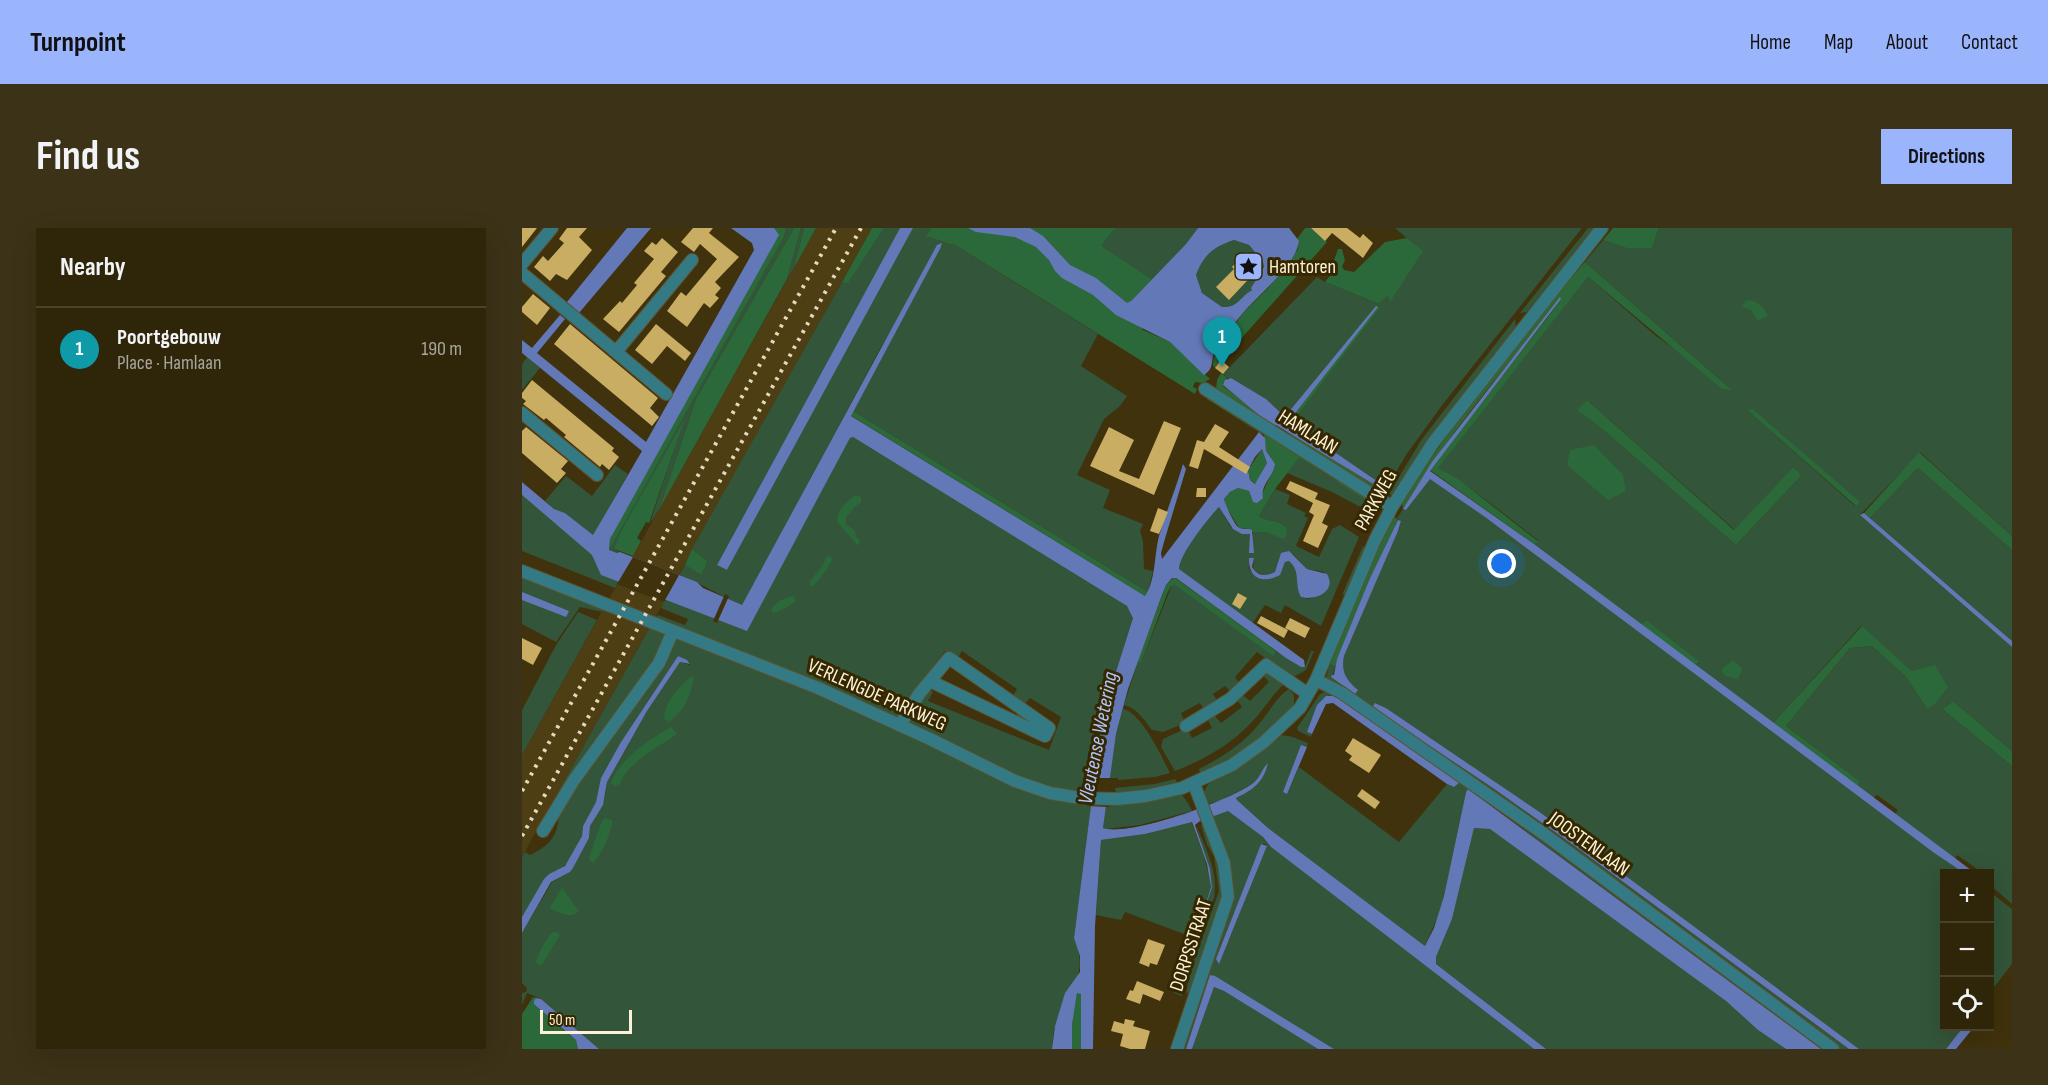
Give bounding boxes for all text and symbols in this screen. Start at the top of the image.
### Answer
text: Turnpoint [30,26,126,59]
text: Home [1750,30,1791,55]
text: Map [1824,30,1853,55]
text: About [1886,30,1928,55]
text: Contact [1961,30,2018,55]
button: Directions [1881,129,2012,184]
text: Find us [36,131,140,182]
place icon: Hamtoren [1232,251,1264,283]
text: Nearby [60,252,126,283]
place label: Hamtoren [1269,255,1336,279]
pin: 1 [1202,318,1242,367]
text: Poortgebouw [117,324,221,351]
text: 1 [76,337,83,361]
text: 190 m [421,337,462,361]
text: Place · Hamlaan [117,351,222,375]
street label: HAMLAAN [1274,404,1342,460]
street label: PARKWEG [1349,465,1403,535]
your location [1487,549,1516,578]
street label: VERLENGDE PARKWEG [804,654,950,736]
water label: Vleutense Wetering [1073,669,1123,806]
street label: JOOSTENLAAN [1543,806,1634,881]
map controls [1940,869,1994,1031]
button: + [1940,869,1994,923]
street label: DORPSSTRAAT [1165,896,1217,994]
button: − [1940,923,1994,977]
button: locate [1940,977,1994,1031]
scale bar [540,1007,632,1034]
text: 50 m [549,1011,575,1030]

